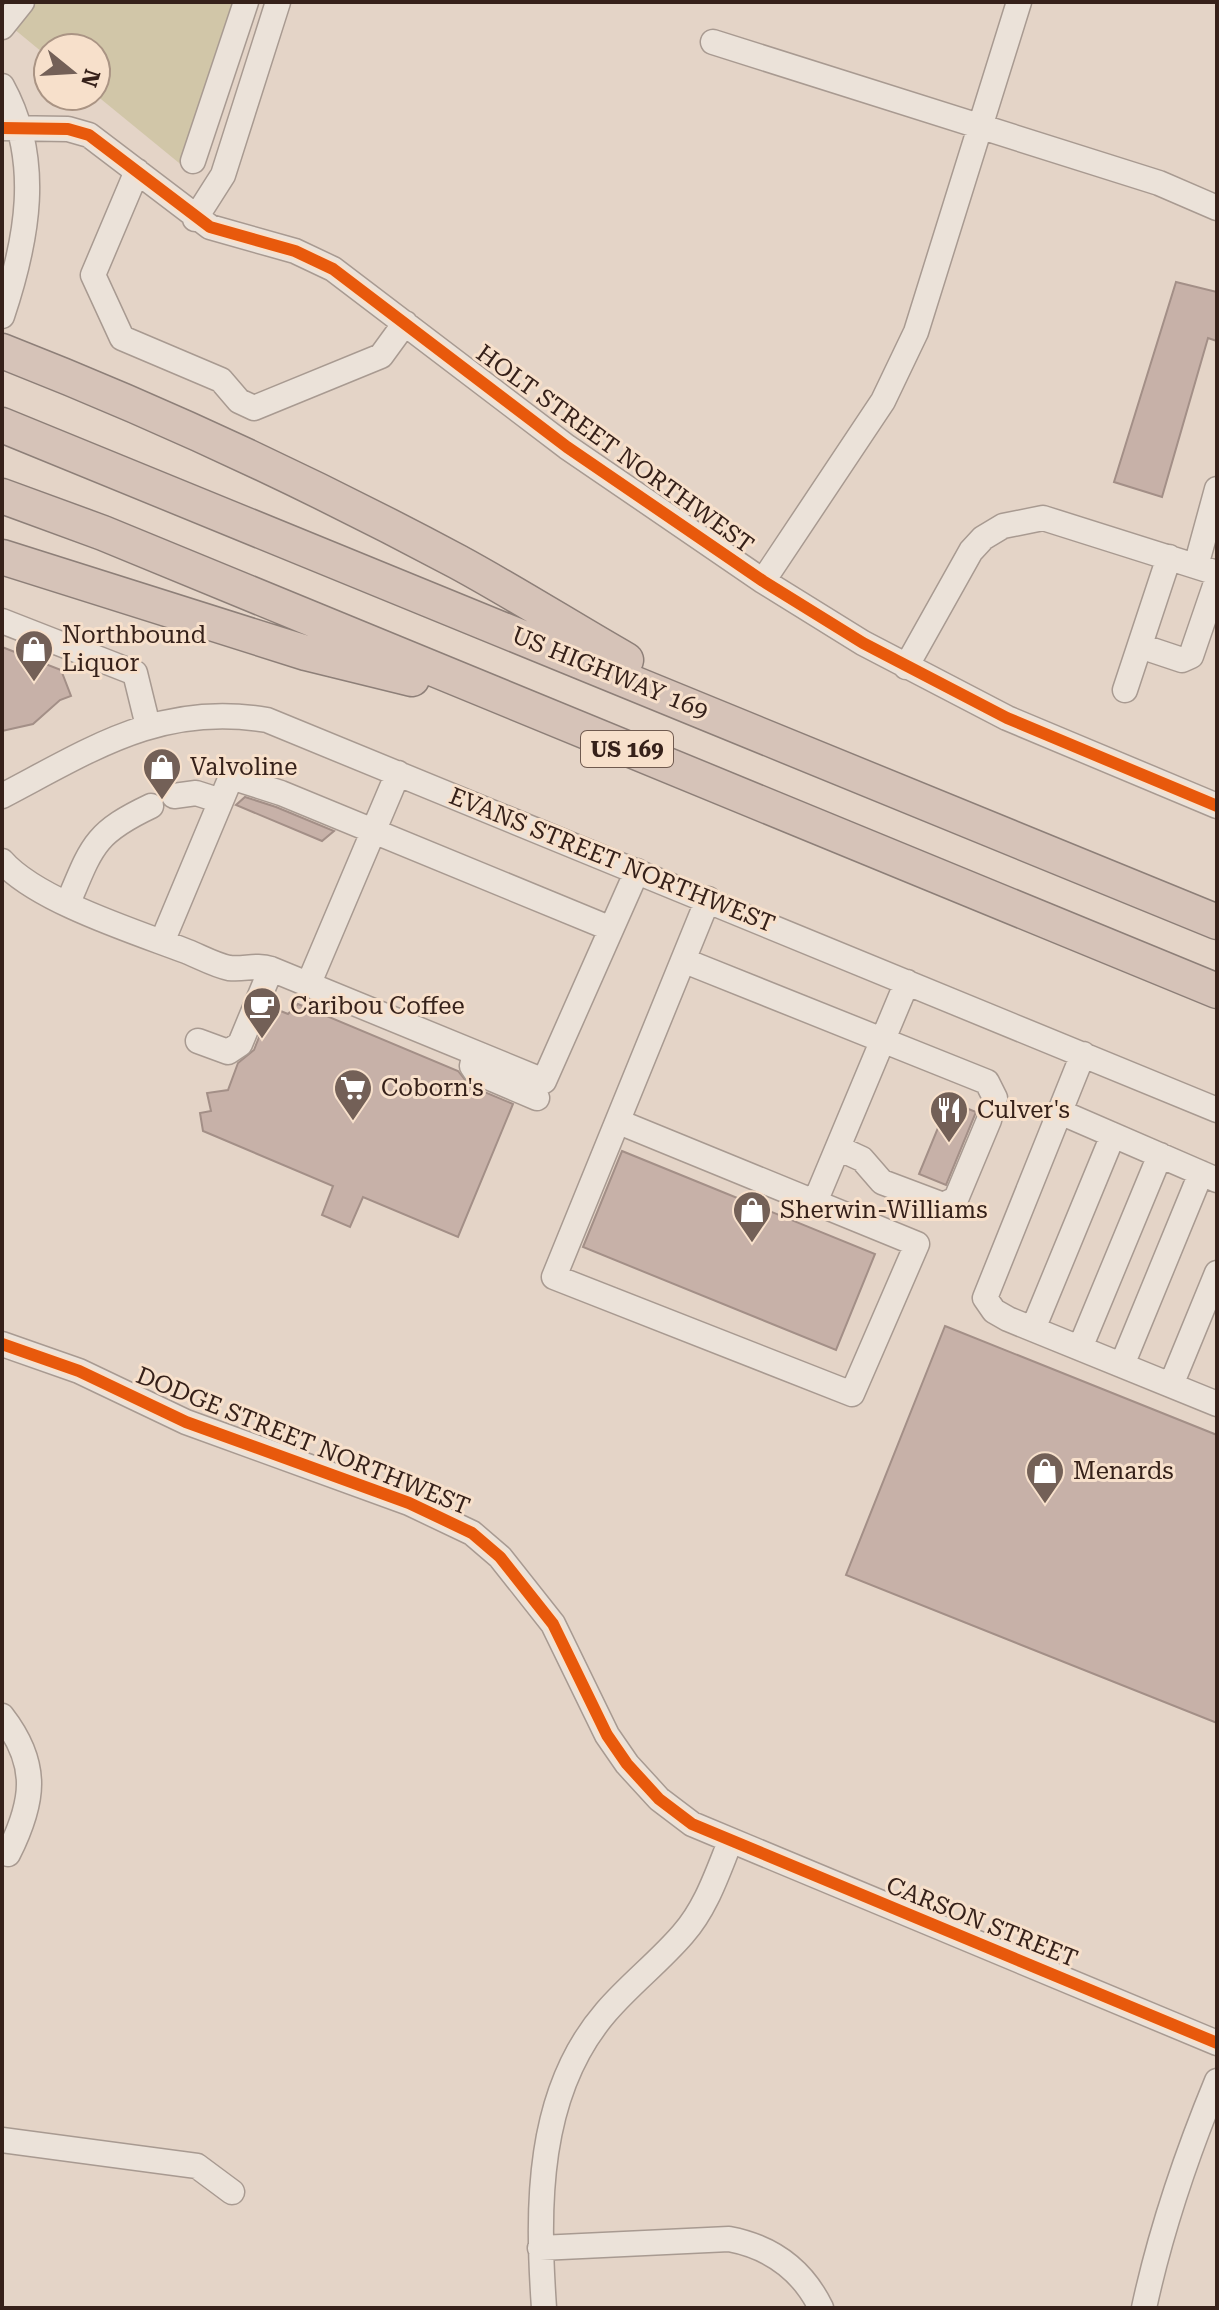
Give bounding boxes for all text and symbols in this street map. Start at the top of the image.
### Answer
north arrow [32,32,112,112]
text: N [76,66,105,90]
street label: HOLT STREET NORTHWEST [471,339,759,559]
place label: Northbound Liquor [62,621,206,677]
street label: US HIGHWAY 169 [508,621,712,725]
shop icon: Northbound Liquor [13,628,55,683]
road number: US 169 [581,731,673,767]
shop icon: Valvoline [141,746,183,801]
place label: Valvoline [190,753,298,781]
street label: EVANS STREET NORTHWEST [445,782,779,938]
cafe icon: Caribou Coffee [241,985,283,1040]
place label: Caribou Coffee [290,992,465,1020]
supermarket icon: Coborn's [332,1067,374,1122]
place label: Coborn's [381,1074,484,1102]
restaurant icon: Culver's [928,1089,970,1144]
place label: Culver's [977,1096,1070,1124]
shop icon: Sherwin-Williams [731,1189,773,1244]
place label: Sherwin-Williams [780,1196,988,1224]
street label: DODGE STREET NORTHWEST [132,1361,474,1521]
shop icon: Menards [1024,1450,1066,1505]
place label: Menards [1073,1457,1174,1485]
street label: CARSON STREET [882,1871,1082,1973]

